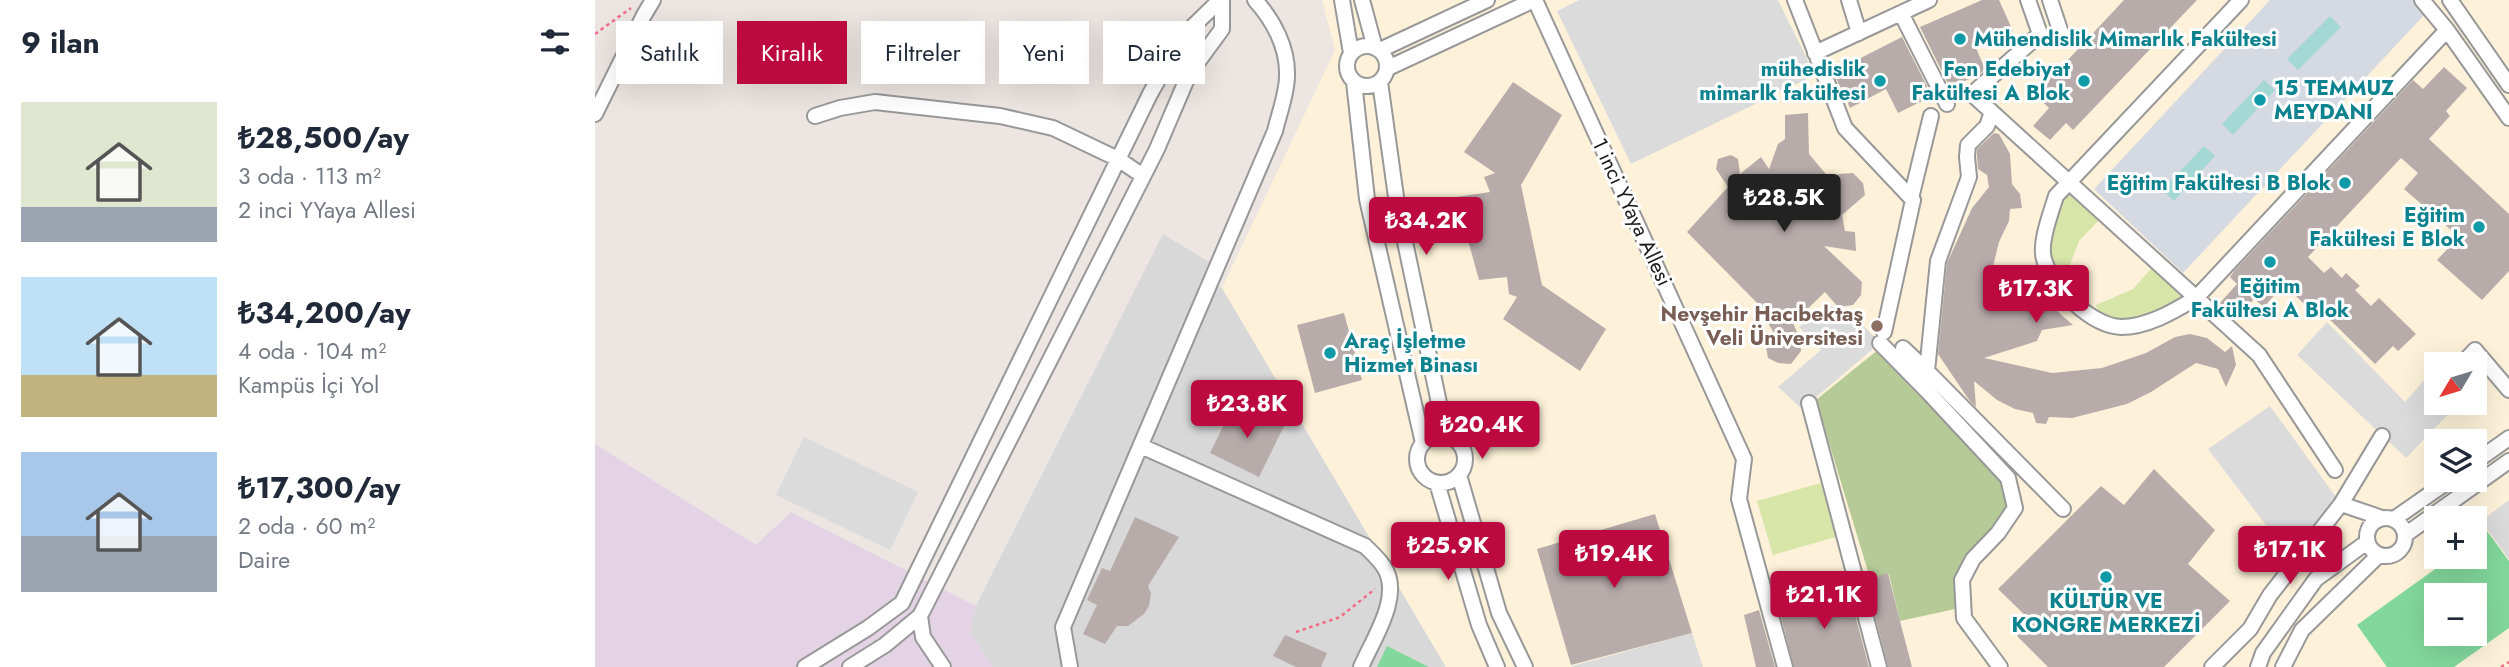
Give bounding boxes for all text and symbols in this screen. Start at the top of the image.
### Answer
text: 9 ilan [21,21,100,64]
chip: Satılık [616,21,723,84]
chip: Kiralık [737,21,847,84]
chip: Filtreler [861,21,985,84]
chip: Yeni [999,21,1089,84]
chip: Daire [1103,21,1205,84]
icon: filters [536,23,574,61]
place label: Mühendislik Mimarlık Fakültesi [1974,24,2277,54]
marker: Mühendislik Mimarlık Fakültesi [1952,31,1968,47]
place label: mühedislik mimarlk fakültesi [1699,54,1866,108]
place label: Fen Edebiyat Fakültesi A Blok [1912,54,2070,108]
marker: mühedislik mimarlk fakültesi [1872,73,1888,89]
marker: Fen Edebiyat Fakültesi A Blok [2076,73,2092,89]
place label: 15 TEMMUZ MEYDANI [2274,73,2394,127]
marker: 15 TEMMUZ MEYDANI [2252,92,2268,108]
text: ₺28,500/ay [238,116,409,159]
icon: home [77,130,161,214]
street label: 1 inci YYaya Allesi [1585,133,1679,291]
text: 3 oda · 113 m² [238,159,381,193]
place label: Eğitim Fakültesi B Blok [2107,168,2331,198]
pin: ₺28.5K [1727,174,1841,234]
marker: Eğitim Fakültesi B Blok [2337,175,2353,191]
text: ₺28.5K [1744,180,1824,214]
text: 2 inci YYaya Allesi [238,193,416,227]
pin: ₺34.2K [1369,198,1483,257]
place label: Eğitim Fakültesi E Blok [2309,200,2465,254]
text: ₺34.2K [1385,203,1467,237]
marker: Eğitim Fakültesi E Blok [2471,219,2487,235]
marker: Eğitim Fakültesi A Blok [2262,254,2278,270]
pin: ₺17.3K [1979,266,2093,325]
text: ₺17.3K [1999,271,2073,305]
place label: Eğitim Fakültesi A Blok [2191,271,2349,325]
text: ₺34,200/ay [238,291,411,334]
place label: Nevşehir Hacıbektaş Veli Üniversitesi [1661,299,1863,353]
icon: home [77,305,161,389]
marker: Nevşehir Hacıbektaş Veli Üniversitesi [1869,318,1885,334]
place label: Araç İşletme Hizmet Binası [1343,326,1478,380]
text: 4 oda · 104 m² [238,334,386,368]
marker: Araç İşletme Hizmet Binası [1322,345,1338,361]
north arrow [2424,352,2487,415]
map controls [2424,352,2487,646]
text: Kampüs İçi Yol [238,368,379,402]
pin: ₺23.8K [1190,380,1304,440]
text: ₺23.8K [1207,386,1287,420]
pin: ₺20.4K [1425,402,1539,461]
text: ₺20.4K [1440,407,1524,441]
button: layers [2424,429,2487,492]
text: ₺17,300/ay [238,466,400,509]
icon: home [77,480,161,564]
button: + [2424,506,2487,569]
text: 2 oda · 60 m² [238,509,375,543]
pin: ₺25.9K [1391,522,1505,582]
pin: ₺17.1K [2233,526,2347,586]
text: ₺25.9K [1407,528,1489,562]
pin: ₺19.4K [1557,530,1671,590]
text: ₺17.1K [2254,532,2326,566]
text: ₺19.4K [1575,536,1653,570]
text: Daire [238,543,290,577]
marker: KÜLTÜR VE KONGRE MERKEZİ [2098,569,2114,585]
pin: ₺21.1K [1767,572,1881,631]
text: ₺21.1K [1786,577,1862,611]
button: − [2424,583,2487,646]
place label: KÜLTÜR VE KONGRE MERKEZİ [2011,586,2201,640]

